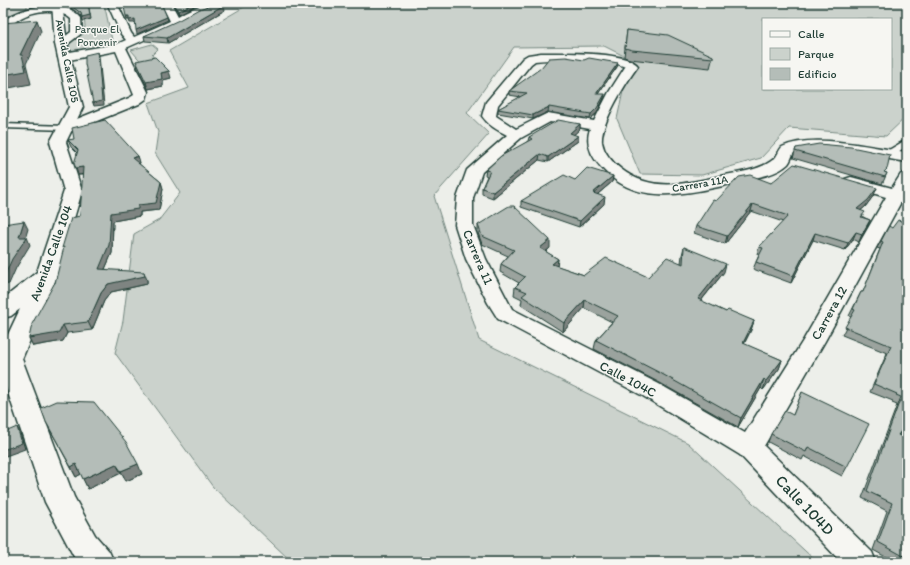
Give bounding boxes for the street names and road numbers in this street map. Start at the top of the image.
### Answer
street label: Avenida Calle 105 [53,18,81,104]
street label: Carrera 11A [671,173,729,195]
street label: Avenida Calle 104 [27,203,75,303]
street label: Carrera 11 [460,227,496,287]
street label: Carrera 12 [808,283,850,342]
street label: Calle 104C [597,358,659,400]
street label: Calle 104D [772,471,839,539]

